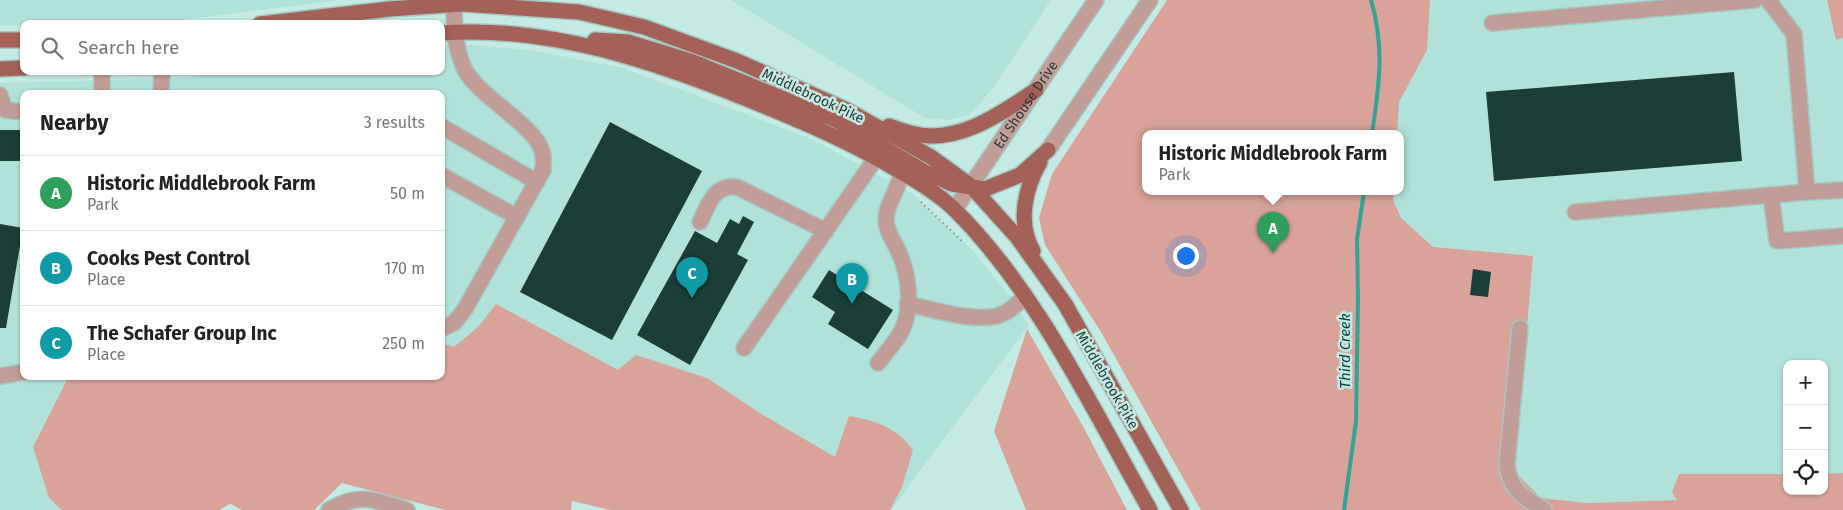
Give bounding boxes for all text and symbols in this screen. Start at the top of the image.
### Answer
search box [20,20,445,75]
icon: search [38,34,66,62]
text: Search here [78,36,179,59]
street label: Ed Shouse Drive [990,57,1061,152]
street label: Middlebrook Pike [759,65,867,127]
text: Nearby [40,110,108,136]
text: 3 results [364,113,425,132]
popup [1142,130,1404,195]
text: Historic Middlebrook Farm [1159,142,1387,165]
text: Park [1159,165,1190,184]
text: Historic Middlebrook Farm [87,172,316,195]
text: A [51,184,61,203]
text: 50 m [390,184,425,203]
text: Park [87,195,119,214]
pin: A [1257,212,1289,253]
your location [1173,243,1199,269]
text: Cooks Pest Control [87,247,250,270]
pin: C [676,257,708,298]
text: B [51,259,61,278]
text: 170 m [384,259,425,278]
pin: B [836,263,868,304]
text: Place [87,270,126,289]
water label: Third Creek [1336,313,1354,389]
text: The Schafer Group Inc [87,322,277,345]
street label: Middlebrook Pike [1072,328,1142,432]
text: C [51,334,61,353]
text: 250 m [382,334,425,353]
text: Place [87,345,126,364]
map controls [1783,360,1828,495]
button: + [1783,360,1828,405]
button: − [1783,405,1828,450]
button: locate [1783,450,1828,495]

